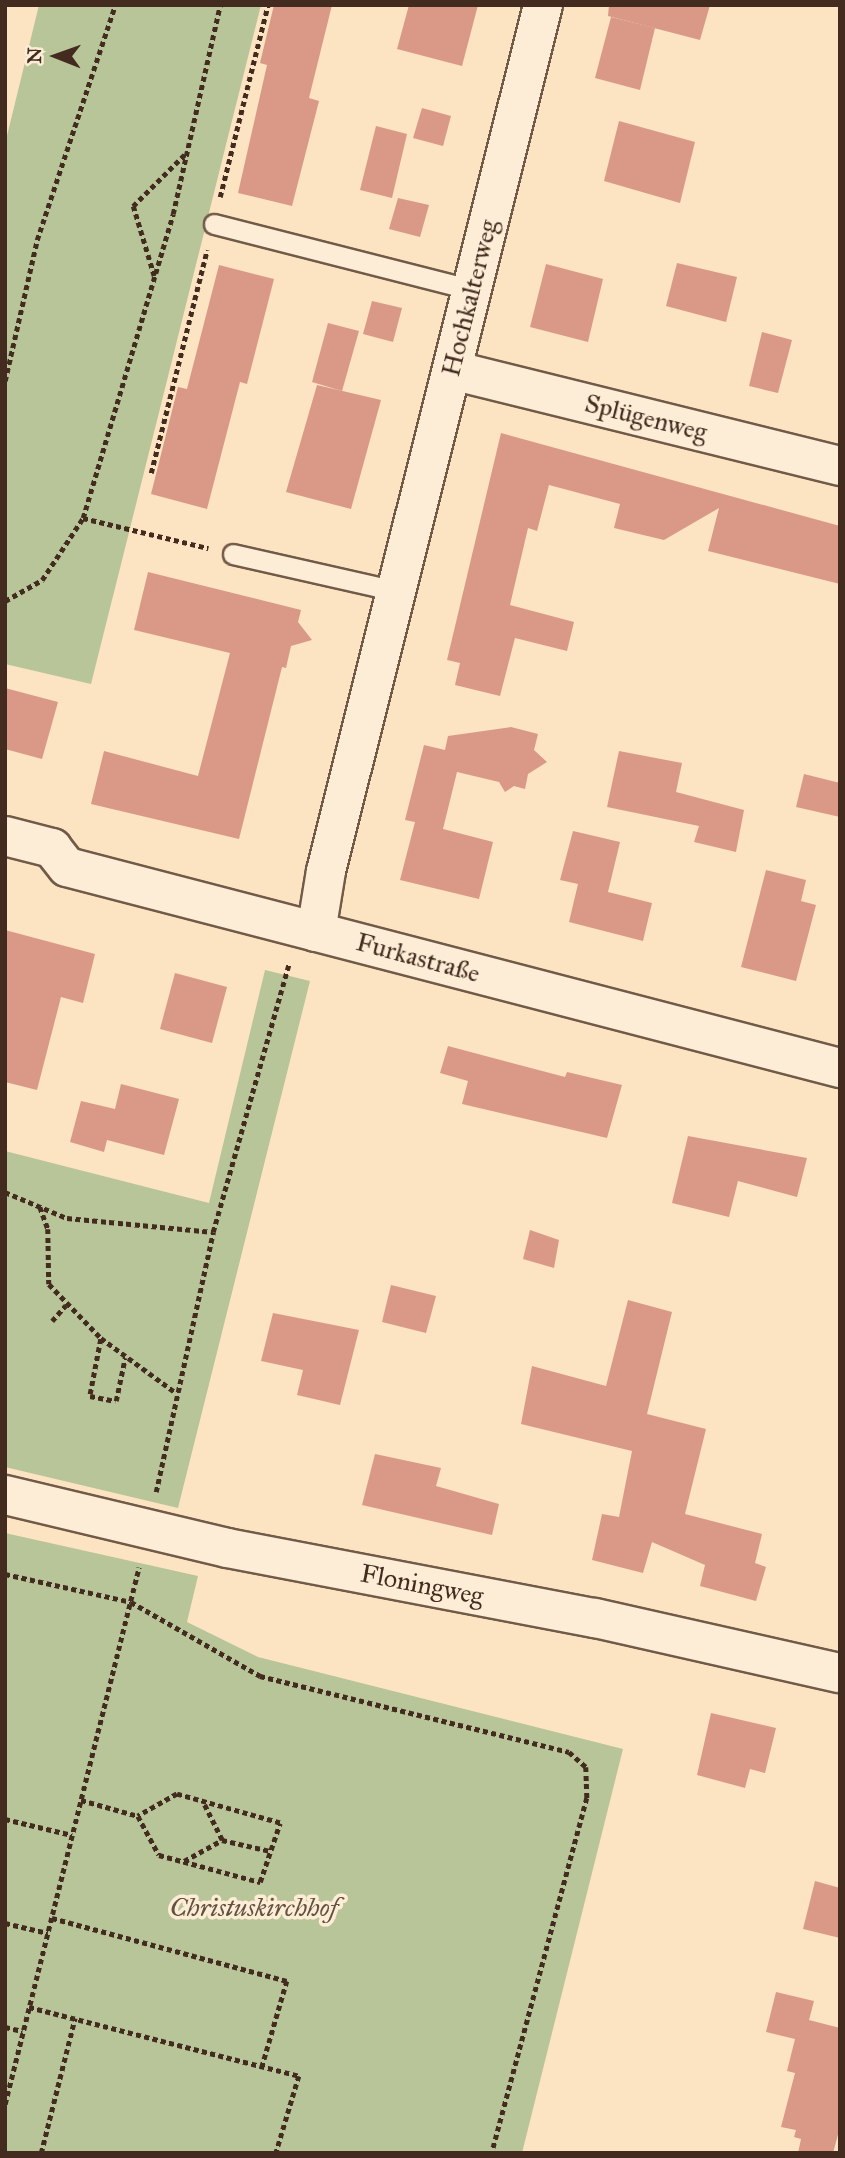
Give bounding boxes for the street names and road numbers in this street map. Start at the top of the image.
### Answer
street label: Hochkalterweg [435,216,505,380]
street label: Splügenweg [582,388,710,448]
street label: Furkastraße [353,927,483,989]
street label: Floningweg [358,1558,486,1612]

